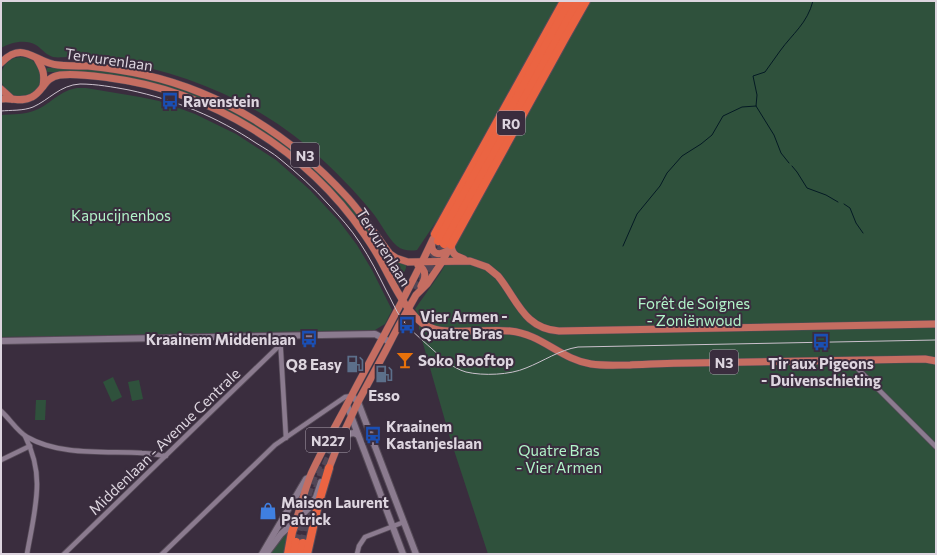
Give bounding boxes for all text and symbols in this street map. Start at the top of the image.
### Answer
street label: Tervurenlaan [64,44,154,74]
bus stop icon: Ravenstein [160,91,180,111]
place label: Ravenstein [183,92,259,110]
road number: R0 [497,111,525,135]
road number: N3 [291,143,319,167]
street label: Tervurenlaan [353,205,415,289]
park label: Kapucijnenbos [71,206,171,224]
park label: Forêt de Soignes - Zoniënwoud [638,294,750,329]
place label: Vier Armen - Quatre Bras [420,307,508,342]
bus stop icon: Vier Armen - Quatre Bras [397,315,417,335]
bus stop icon: Kraainem Middenlaan [299,329,319,349]
place label: Kraainem Middenlaan [146,330,296,348]
bus stop icon: Tir aux Pigeons - Duivenschieting [811,332,831,352]
bar icon: Soko Rooftop [395,350,415,370]
road number: N3 [710,350,738,374]
place label: Soko Rooftop [418,351,514,369]
fuel station icon: Q8 Easy [345,354,365,374]
place label: Tir aux Pigeons - Duivenschieting [761,354,881,389]
place label: Q8 Easy [286,355,343,373]
street label: Middenlaan - Avenue Centrale [85,364,243,518]
fuel station icon: Esso [374,364,394,384]
place label: Esso [368,386,400,404]
place label: Kraainem Kastanjeslaan [386,417,482,452]
bus stop icon: Kraainem Kastanjeslaan [363,425,383,445]
road number: N227 [306,428,350,452]
park label: Quatre Bras - Vier Armen [516,441,602,476]
place label: Maison Laurent Patrick [281,493,389,528]
shop icon: Maison Laurent Patrick [258,501,278,521]

